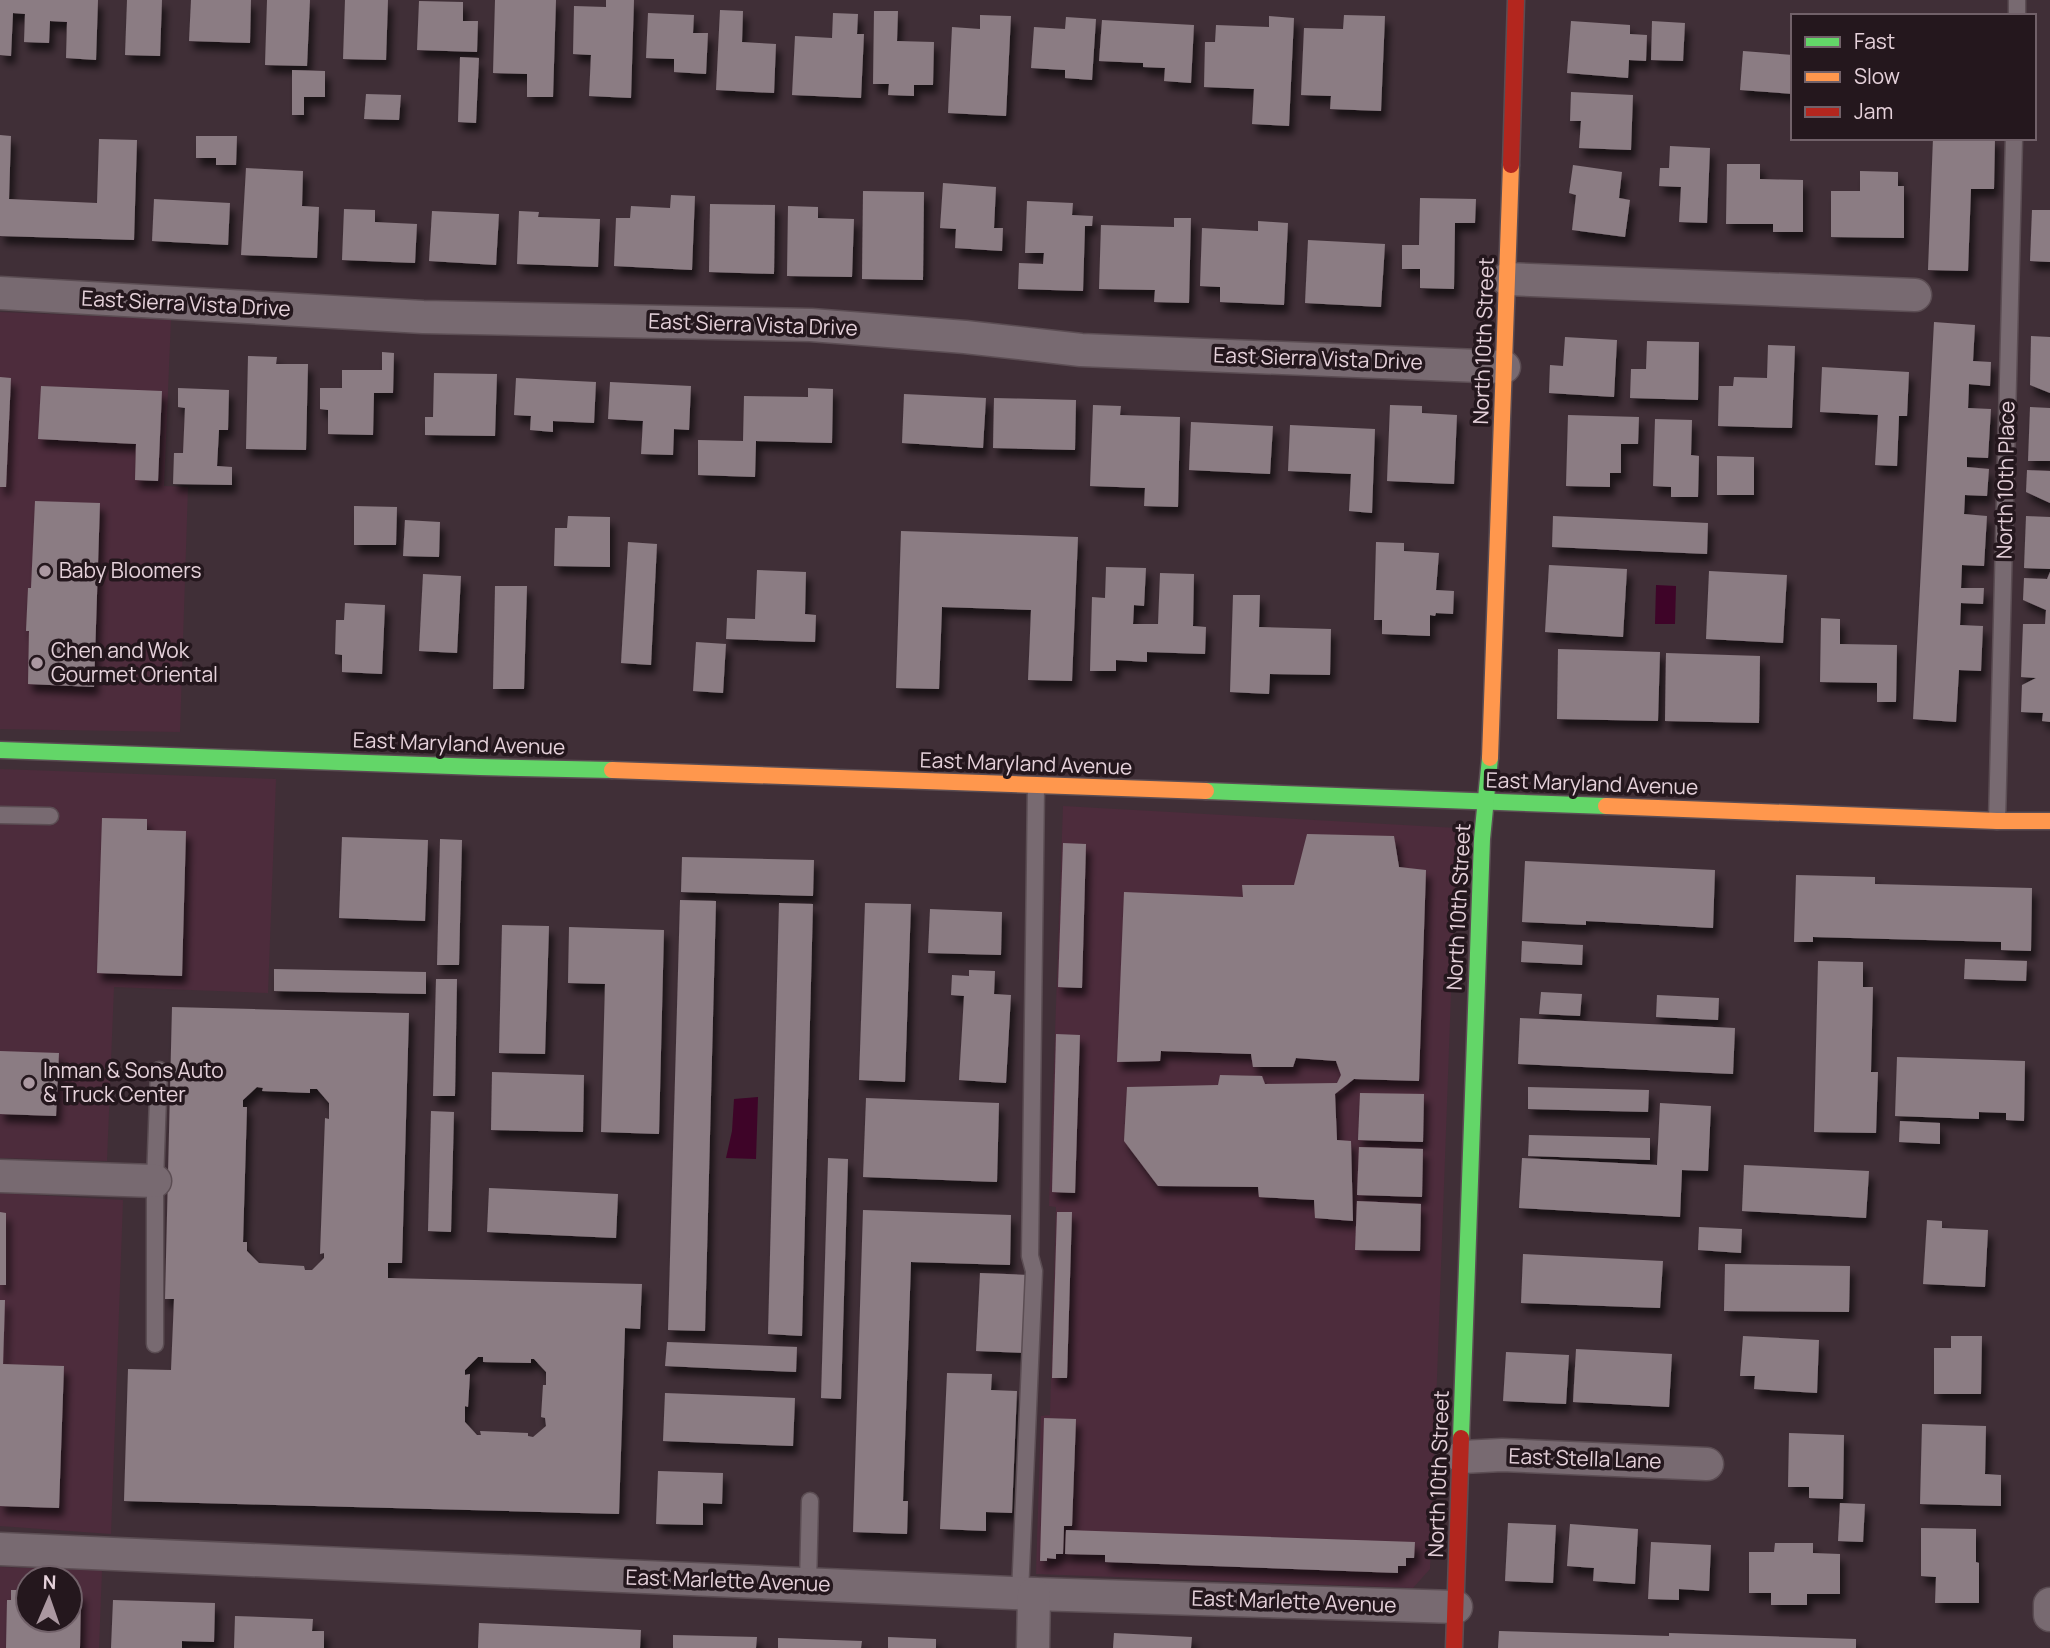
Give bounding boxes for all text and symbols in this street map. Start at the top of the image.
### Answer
legend [1791,14,2036,140]
text: Fast [1854,27,1895,55]
text: Slow [1854,62,1900,90]
text: Jam [1854,97,1893,125]
street label: North 10th Street [1466,257,1500,425]
street label: East Sierra Vista Drive [81,284,291,322]
street label: East Sierra Vista Drive [648,306,858,342]
street label: East Sierra Vista Drive [1213,340,1423,376]
street label: North 10th Place [1990,401,2020,559]
place label: Baby Bloomers [59,556,202,584]
marker: Baby Bloomers [37,563,53,579]
place label: Chen and Wok Gourmet Oriental [51,636,218,688]
marker: Chen and Wok Gourmet Oriental [29,655,45,671]
street label: East Maryland Avenue [352,725,566,761]
street label: East Maryland Avenue [919,745,1133,781]
street label: East Maryland Avenue [1485,765,1699,801]
street label: North 10th Street [1440,823,1476,991]
place label: Inman & Sons Auto & Truck Center [43,1056,224,1108]
marker: Inman & Sons Auto & Truck Center [21,1075,37,1091]
street label: North 10th Street [1421,1390,1455,1558]
street label: East Stella Lane [1508,1441,1662,1475]
street label: East Marlette Avenue [625,1562,831,1598]
north arrow [14,1564,84,1634]
text: N [42,1569,57,1595]
street label: East Marlette Avenue [1191,1583,1397,1619]

